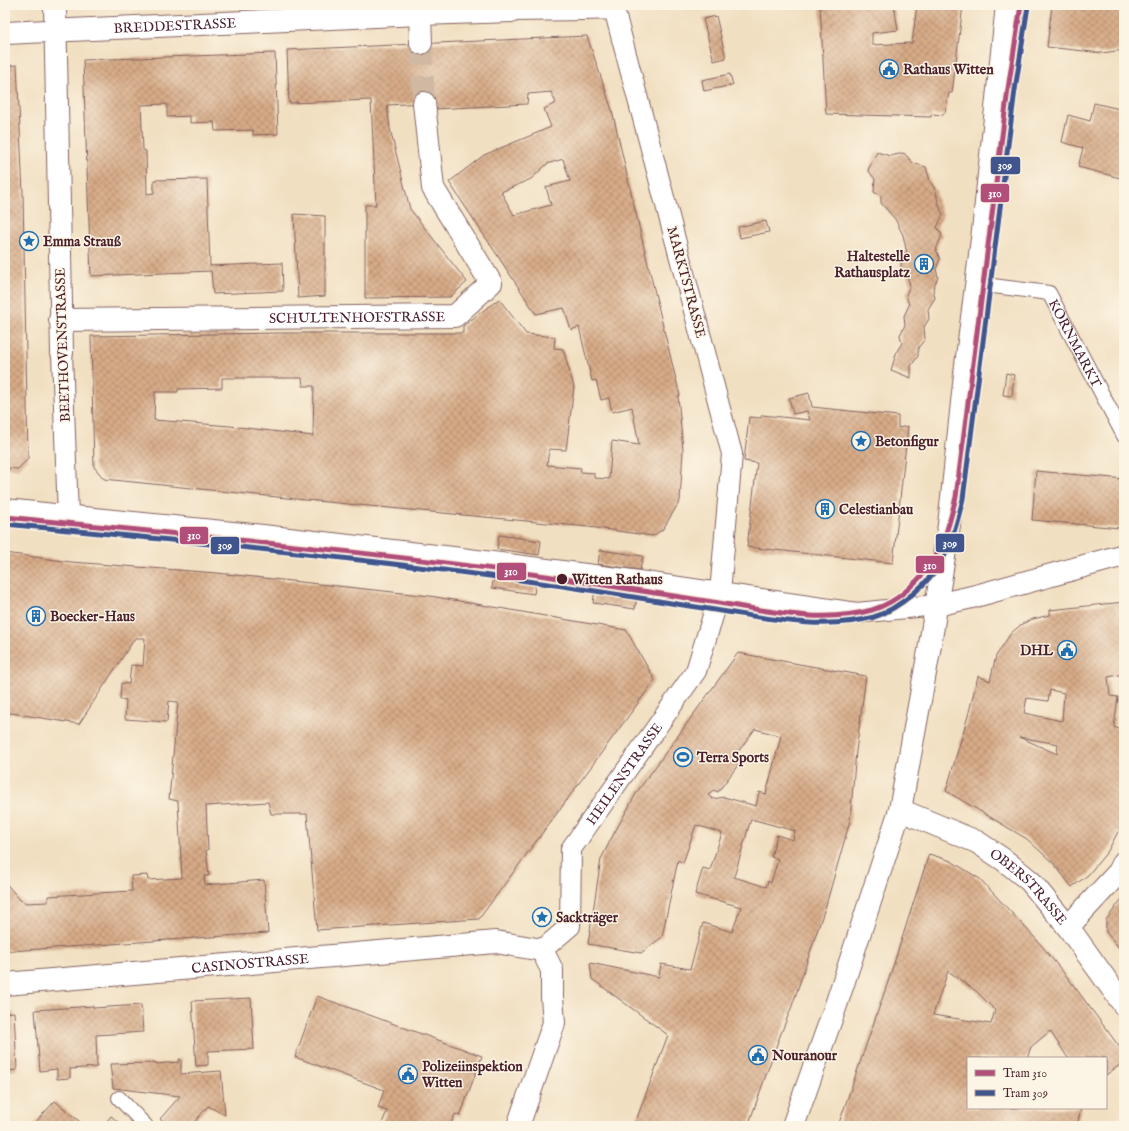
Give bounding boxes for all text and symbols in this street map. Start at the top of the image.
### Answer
street label: BREDDESTRASSE [113,14,237,38]
public building icon: Rathaus Witten [878,58,900,80]
place label: Rathaus Witten [903,61,994,79]
line badge: 309 [990,156,1021,175]
text: 309 [998,159,1012,173]
line badge: 310 [980,183,1010,203]
text: 310 [988,187,1002,201]
street label: MARKTSTRASSE [662,224,710,340]
place icon: Emma Strauß [18,230,40,252]
place label: Emma Strauß [43,233,122,251]
place label: Haltestelle Rathausplatz [834,248,911,282]
building icon: Haltestelle Rathausplatz [913,253,935,275]
street label: BEETHOVENSTRASSE [51,267,75,422]
street label: KORNMARKT [1044,296,1105,392]
street label: SCHULTENHOFSTRASSE [269,308,446,328]
place icon: Betonfigur [850,430,872,452]
place label: Betonfigur [875,433,939,451]
building icon: Celestianbau [814,498,836,520]
place label: Celestianbau [839,501,914,519]
line badge: 310 [179,526,209,545]
text: 310 [187,529,201,543]
line badge: 309 [935,533,965,553]
line badge: 309 [210,536,240,555]
text: 309 [943,537,957,551]
text: 309 [218,539,232,553]
line badge: 310 [915,555,945,574]
text: 310 [923,559,937,573]
line badge: 310 [496,562,527,581]
text: 310 [504,565,518,579]
place label: Witten Rathaus [571,571,663,589]
marker: Witten Rathaus [555,572,569,586]
building icon: Boecker-Haus [25,605,47,627]
place label: Boecker-Haus [50,608,135,626]
public building icon: DHL [1056,639,1078,661]
place label: DHL [1020,642,1054,660]
street label: HEILENSTRASSE [583,719,667,829]
sports icon: Terra Sports [672,746,694,768]
place label: Terra Sports [696,749,769,767]
street label: OBERSTRASSE [986,845,1071,929]
place icon: Sackträger [531,906,553,928]
place label: Sackträger [556,909,619,927]
street label: CASINOSTRASSE [191,950,310,978]
public building icon: Nouranour [747,1044,769,1066]
place label: Nouranour [771,1047,838,1065]
legend [967,1057,1107,1109]
place label: Polizeiinspektion Witten [421,1058,523,1092]
public building icon: Polizeiinspektion Witten [397,1063,419,1085]
text: Tram 310 [1003,1066,1047,1081]
text: Tram 309 [1003,1086,1048,1101]

